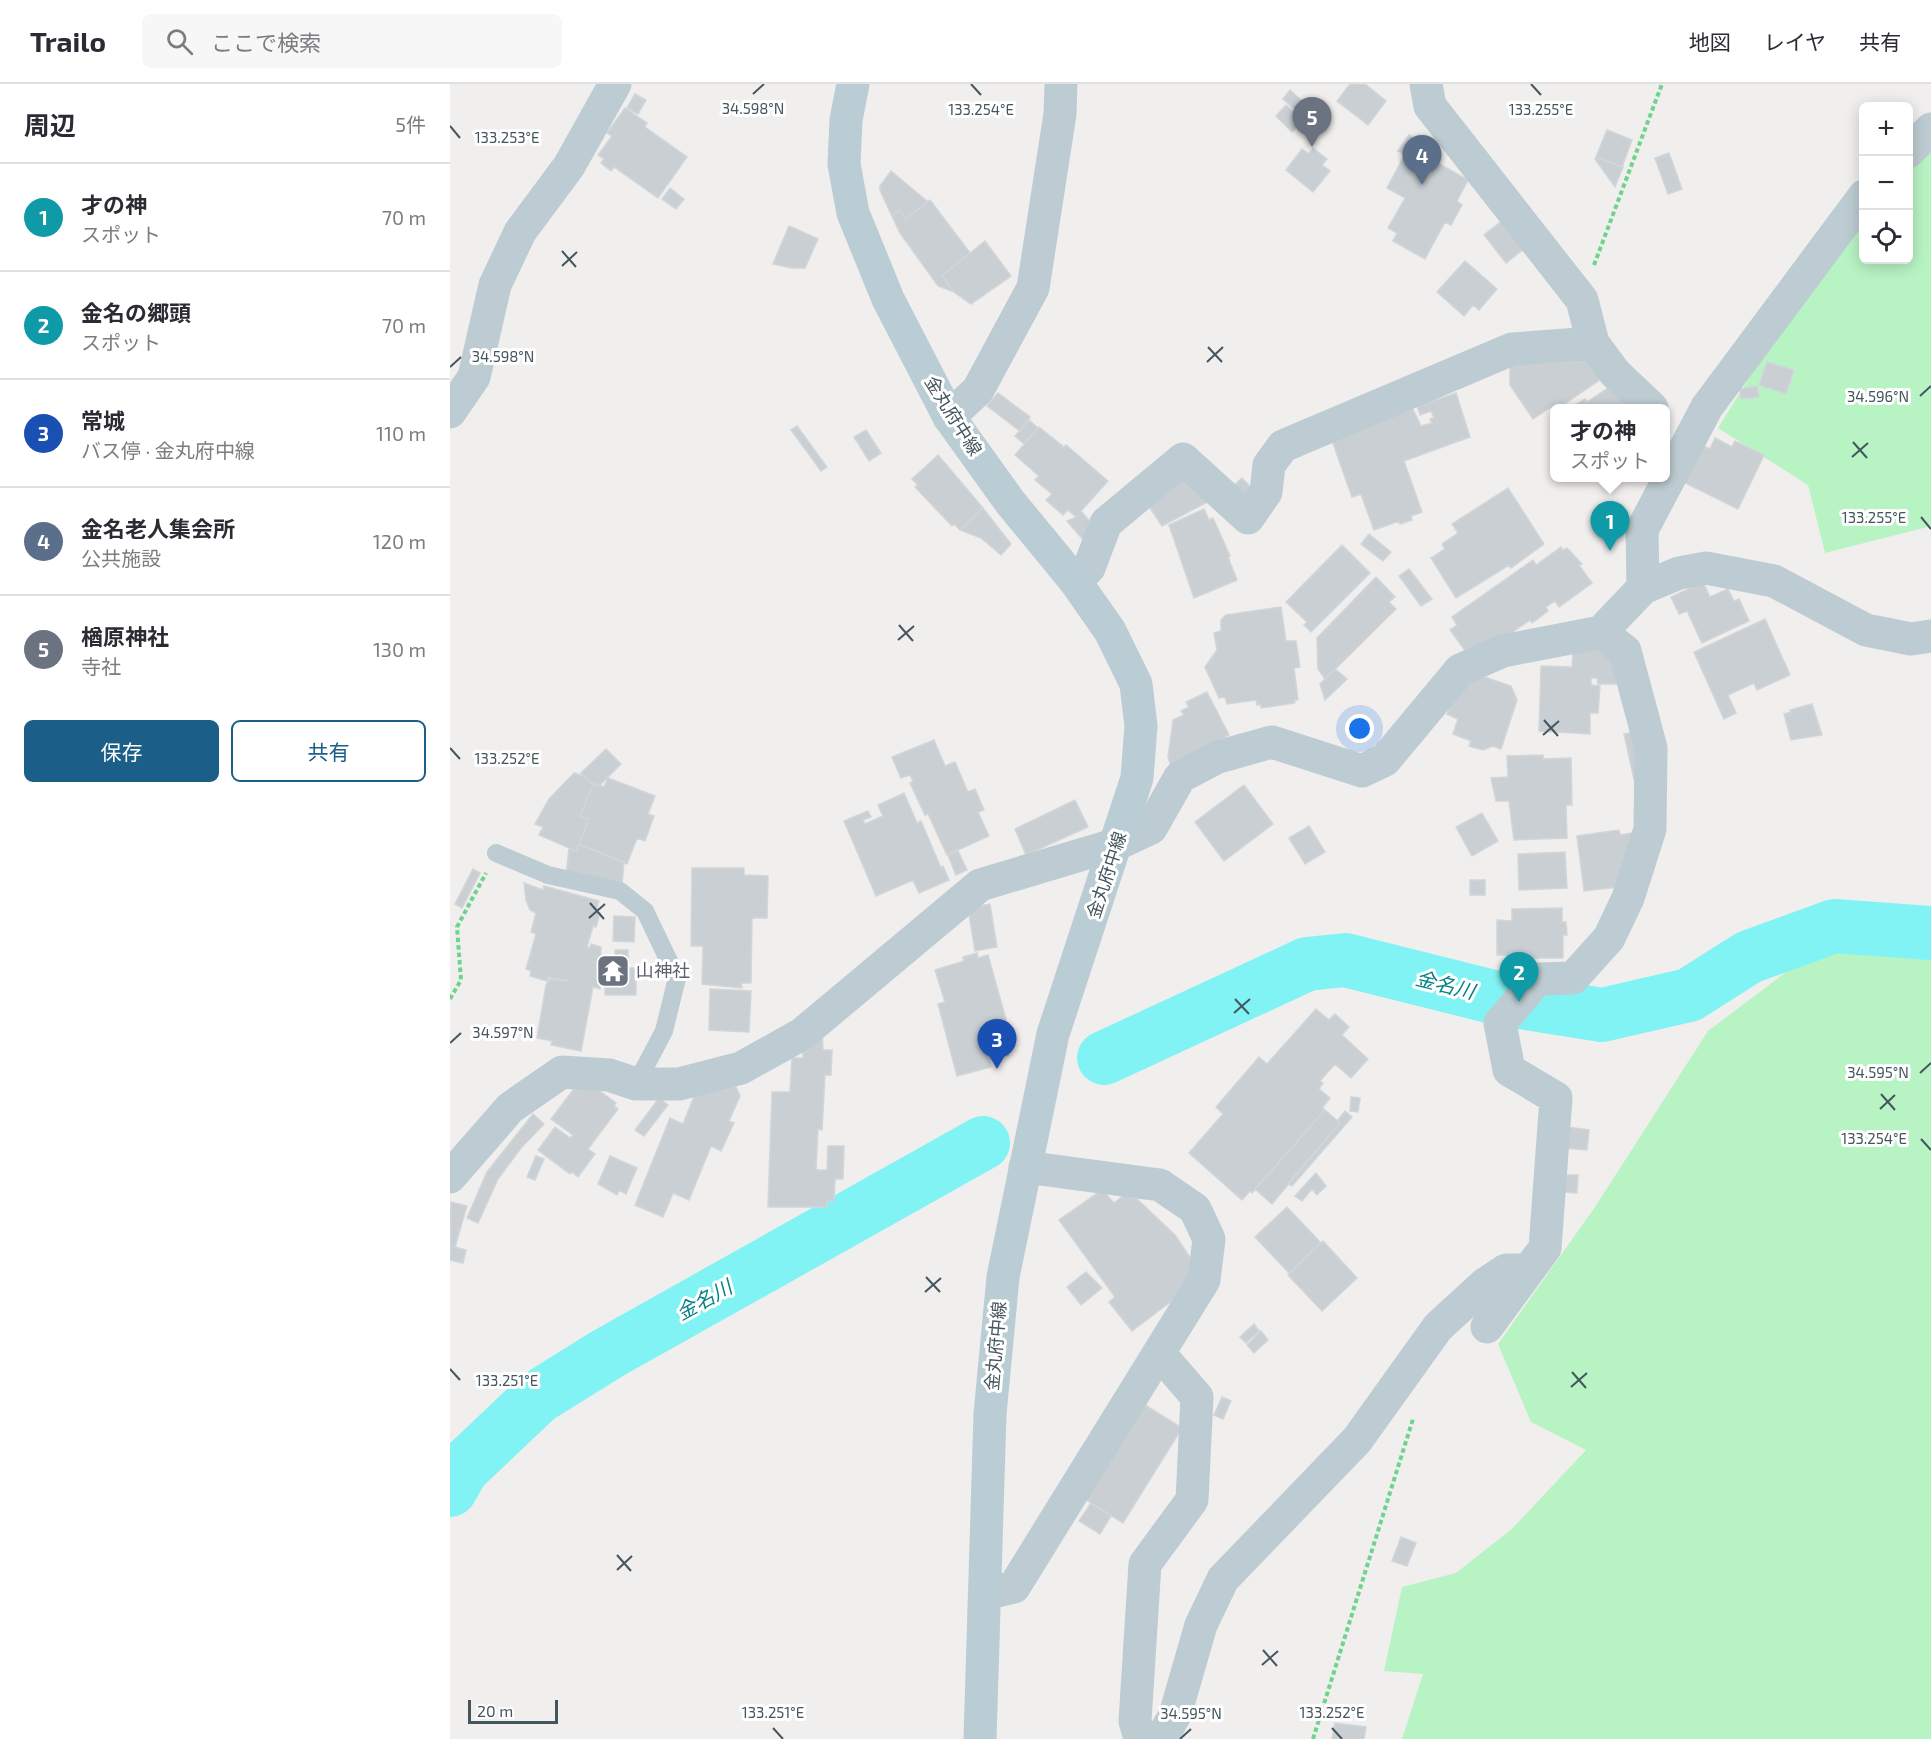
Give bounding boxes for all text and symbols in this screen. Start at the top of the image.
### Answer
search box [142,14,562,68]
text: Trailo [30,24,106,58]
icon: search [163,25,196,58]
text: ここで検索 [211,29,321,55]
text: 地図 [1689,29,1731,54]
text: レイヤ [1764,29,1826,54]
text: 共有 [1859,29,1901,54]
pin: 5 [1292,98,1332,147]
text: 34.598°N [722,99,784,117]
text: 133.254°E [948,100,1014,118]
text: 133.255°E [1509,100,1573,118]
map controls [1859,102,1913,264]
button: + [1859,102,1913,156]
text: 周辺 [24,109,76,140]
text: 5件 [395,112,426,136]
text: 133.253°E [475,128,539,146]
pin: 4 [1402,135,1442,185]
button: − [1859,156,1913,210]
text: 才の神 [81,191,147,217]
text: 1 [39,205,48,229]
text: 70 m [382,205,426,229]
button: locate [1859,210,1913,264]
text: スポット [81,222,161,246]
text: 金名の郷頭 [81,299,191,325]
text: 2 [38,313,49,337]
text: 70 m [382,313,426,337]
text: スポット [81,330,161,354]
text: 34.598°N [472,347,534,365]
street label: 金丸府中線 [921,371,987,459]
text: 34.596°N [1847,387,1909,405]
popup [1550,404,1670,482]
text: 常城 [81,407,125,433]
text: 才の神 [1570,417,1636,443]
text: 3 [38,421,49,445]
text: 110 m [376,421,426,445]
text: バス停 · 金丸府中線 [81,438,255,462]
text: スポット [1570,448,1650,472]
pin: 1 [1590,502,1630,551]
text: 133.255°E [1842,508,1906,526]
text: 金名老人集会所 [81,515,235,541]
text: 4 [37,529,50,553]
text: 120 m [373,529,426,553]
text: 公共施設 [81,546,161,570]
text: 楢原神社 [81,623,169,649]
text: 5 [38,637,49,661]
text: 130 m [373,637,426,661]
text: 寺社 [81,654,121,678]
your location [1345,714,1374,743]
button: 保存 [24,720,219,782]
button: 共有 [231,720,426,782]
text: 133.252°E [475,749,539,767]
street label: 金丸府中線 [1082,828,1130,921]
pin: 2 [1500,952,1538,1002]
temple icon: 山神社 [595,953,631,989]
place label: 山神社 [636,959,690,981]
water label: 金名川 [1413,965,1479,1003]
pin: 3 [978,1020,1016,1069]
text: 34.597°N [472,1023,534,1041]
text: 34.595°N [1847,1063,1909,1081]
text: 133.254°E [1841,1129,1907,1147]
water label: 金名川 [671,1273,737,1324]
street label: 金丸府中線 [980,1300,1010,1392]
text: 133.251°E [476,1371,538,1389]
scale bar [468,1697,558,1724]
text: 20 m [477,1701,513,1720]
text: 133.251°E [742,1703,804,1721]
text: 133.252°E [1300,1703,1364,1721]
text: 34.595°N [1160,1704,1222,1722]

